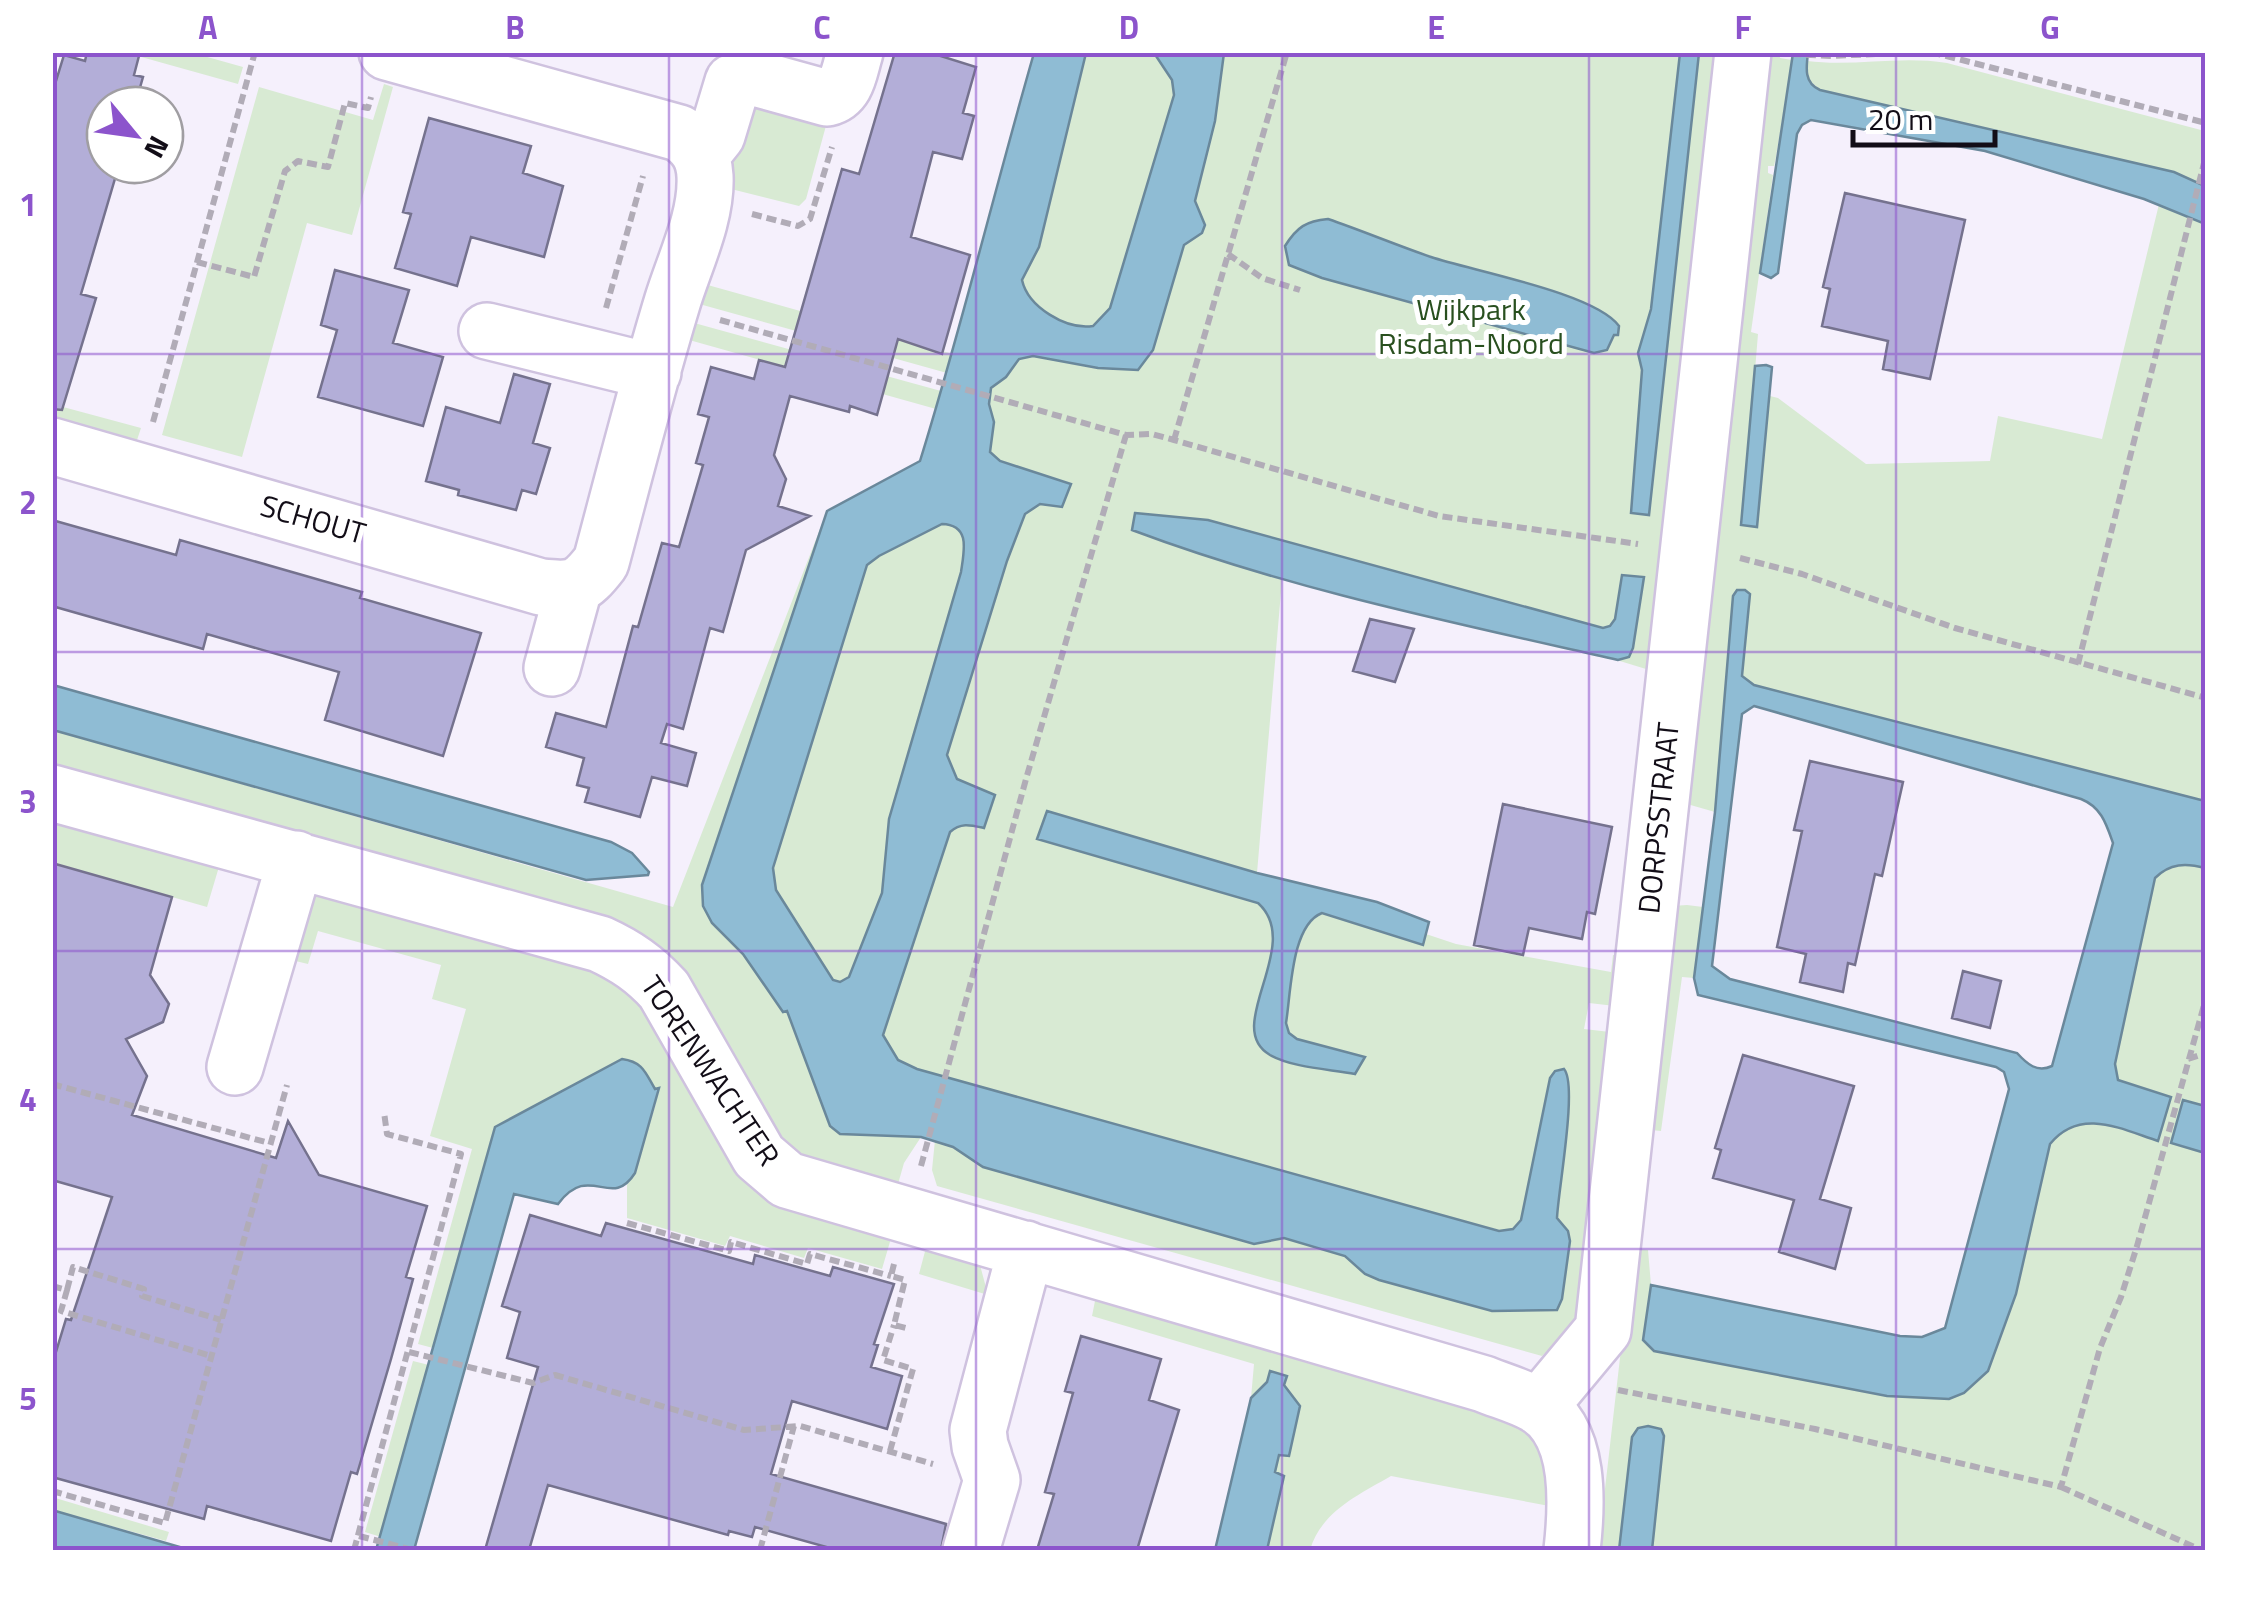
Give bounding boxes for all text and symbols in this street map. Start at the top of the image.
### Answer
text: A [198,3,218,51]
text: B [505,3,525,51]
text: C [813,3,831,51]
text: D [1119,3,1139,51]
text: E [1427,3,1445,51]
text: F [1735,3,1752,51]
text: G [2040,3,2060,51]
north arrow [85,85,185,185]
scale bar [1853,85,1996,147]
text: 20 m [1868,96,1933,142]
text: N [134,128,181,166]
text: 1 [19,180,37,228]
park label: Wijkpark Risdam-Noord [1378,286,1564,366]
text: 2 [19,478,37,526]
street label: SCHOUT [255,482,372,556]
street label: DORPSSTRAAT [1625,720,1691,916]
text: 3 [19,777,37,825]
street label: TORENWACHTER [630,966,792,1175]
text: 4 [19,1075,37,1123]
text: 5 [19,1374,37,1422]

